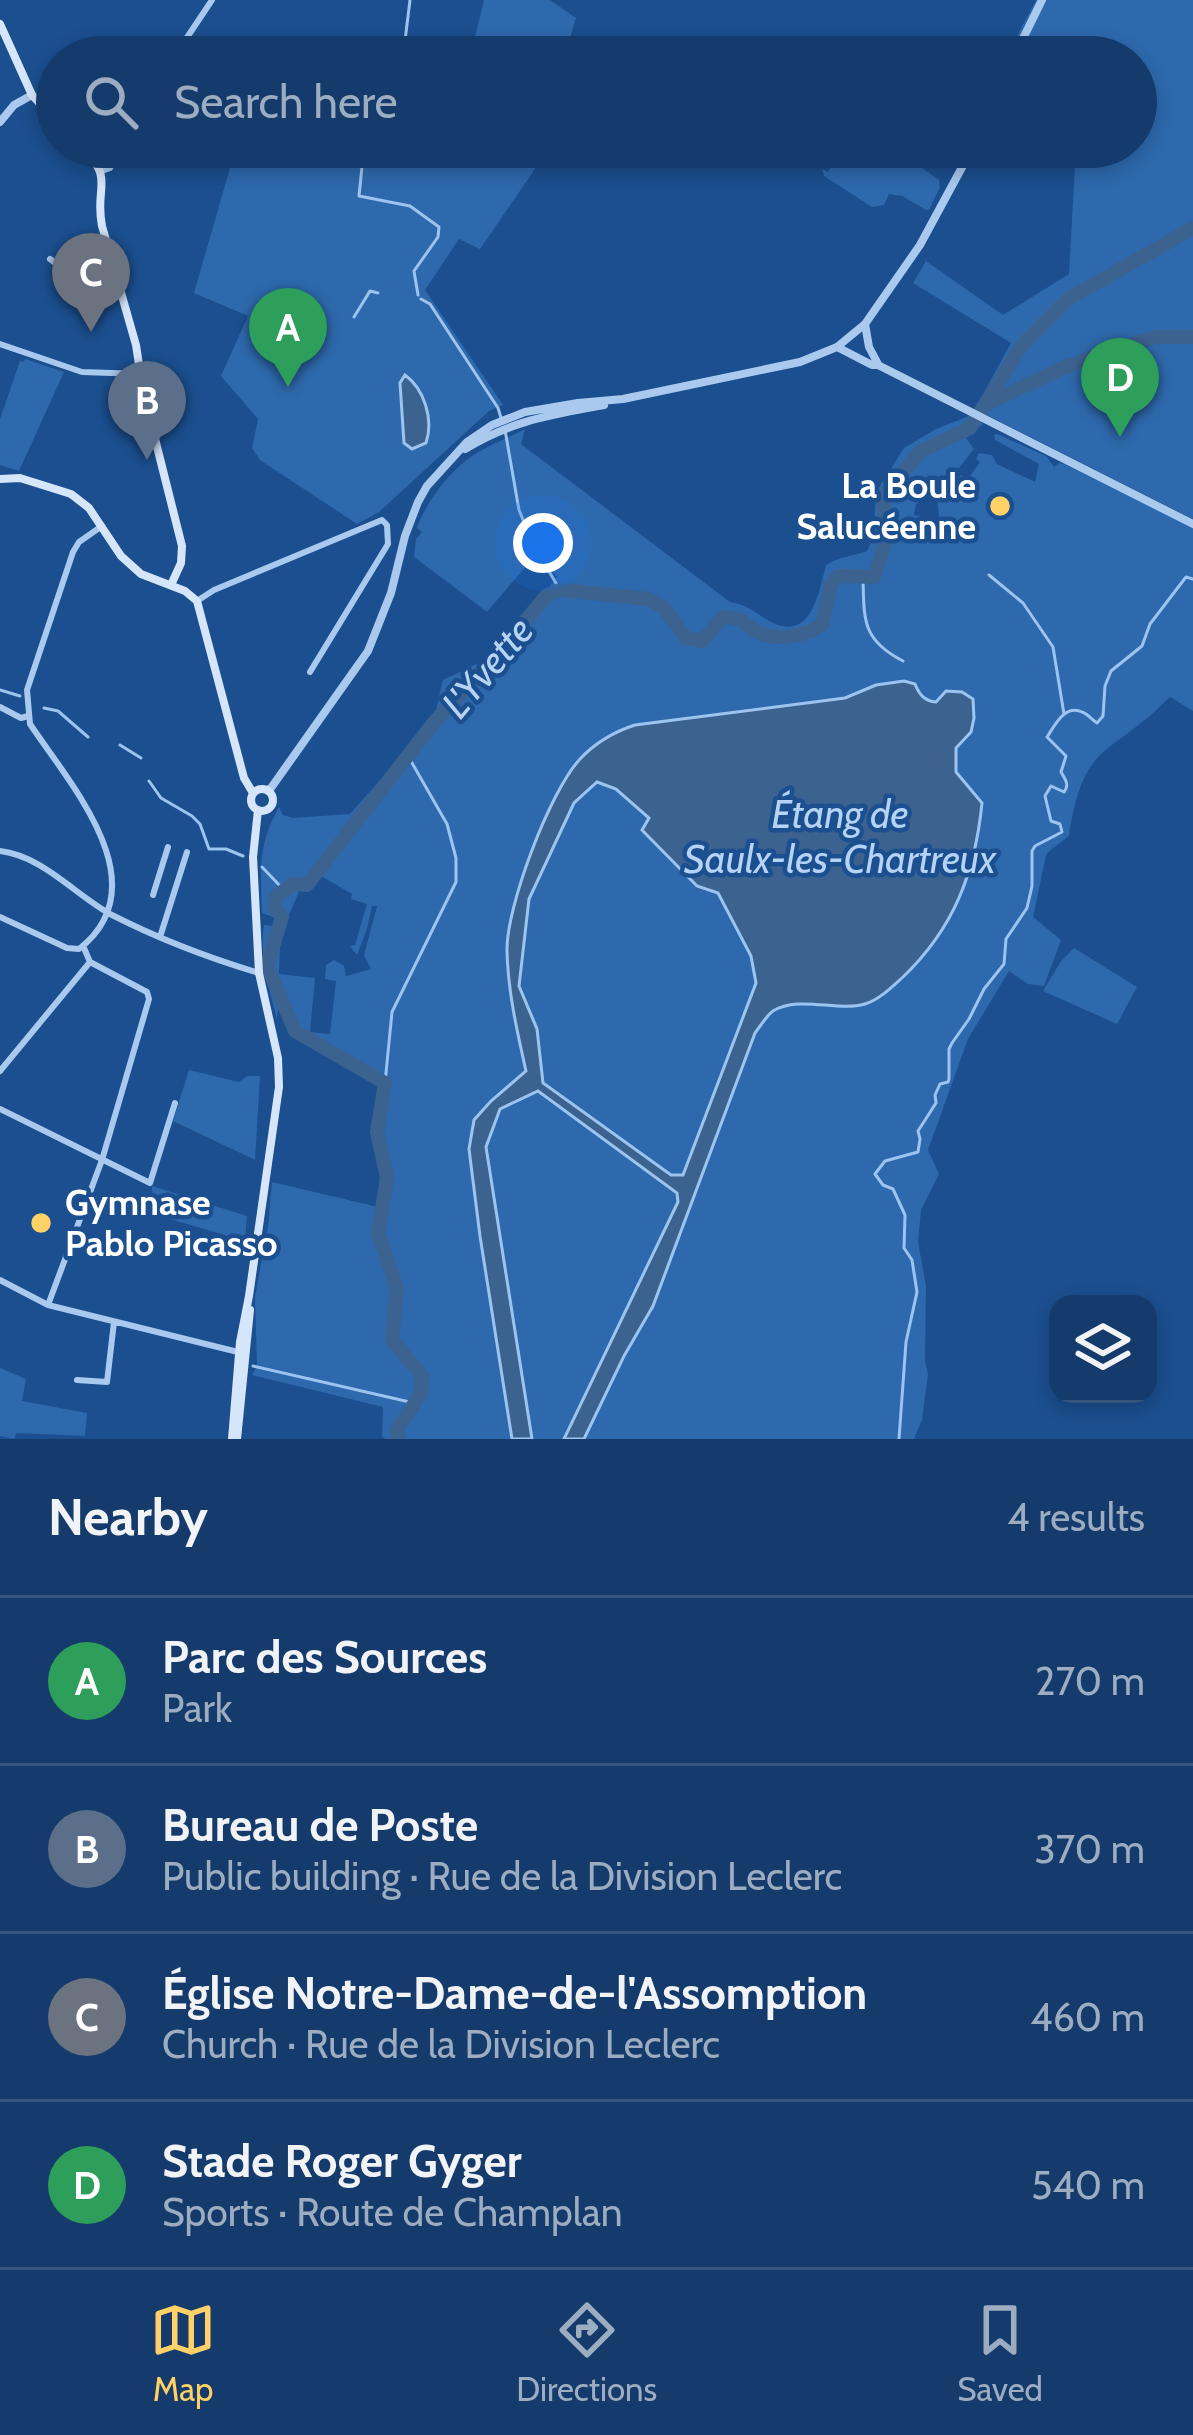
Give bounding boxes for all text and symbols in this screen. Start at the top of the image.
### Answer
search box [36,36,1157,168]
icon: search [78,69,144,135]
text: Search here [174,75,398,129]
pin: C [52,233,130,332]
pin: A [249,288,327,387]
pin: D [1081,338,1159,437]
pin: B [108,361,186,460]
place label: La Boule Salucéenne [796,463,976,548]
marker: La Boule Salucéenne [987,493,1013,519]
your location [513,513,573,573]
water label: L'Yvette [431,607,543,727]
water label: Étang de Saulx-les-Chartreux [684,789,997,883]
place label: Gymnase Pablo Picasso [65,1180,278,1265]
marker: Gymnase Pablo Picasso [28,1210,54,1236]
map controls [1049,1295,1157,1403]
button: layers [1049,1295,1157,1403]
text: Nearby [48,1486,208,1548]
text: 4 results [1007,1493,1145,1541]
text: Parc des Sources [162,1630,487,1684]
text: A [75,1657,99,1705]
text: 270 m [1035,1657,1145,1705]
text: Park [162,1684,232,1732]
text: Bureau de Poste [162,1798,478,1852]
text: B [75,1825,99,1873]
text: 370 m [1034,1825,1145,1873]
text: Public building · Rue de la Division Leclerc [162,1852,842,1900]
text: Église Notre-Dame-de-l'Assomption [162,1966,867,2020]
text: C [75,1993,99,2041]
text: 460 m [1030,1993,1145,2041]
text: Church · Rue de la Division Leclerc [162,2020,720,2068]
text: Stade Roger Gyger [162,2134,522,2188]
text: D [73,2161,101,2209]
text: 540 m [1031,2161,1145,2209]
text: Sports · Route de Champlan [162,2188,622,2236]
tab: Map [150,2297,216,2409]
tab: Directions [516,2297,657,2409]
tab: Saved [957,2297,1043,2409]

